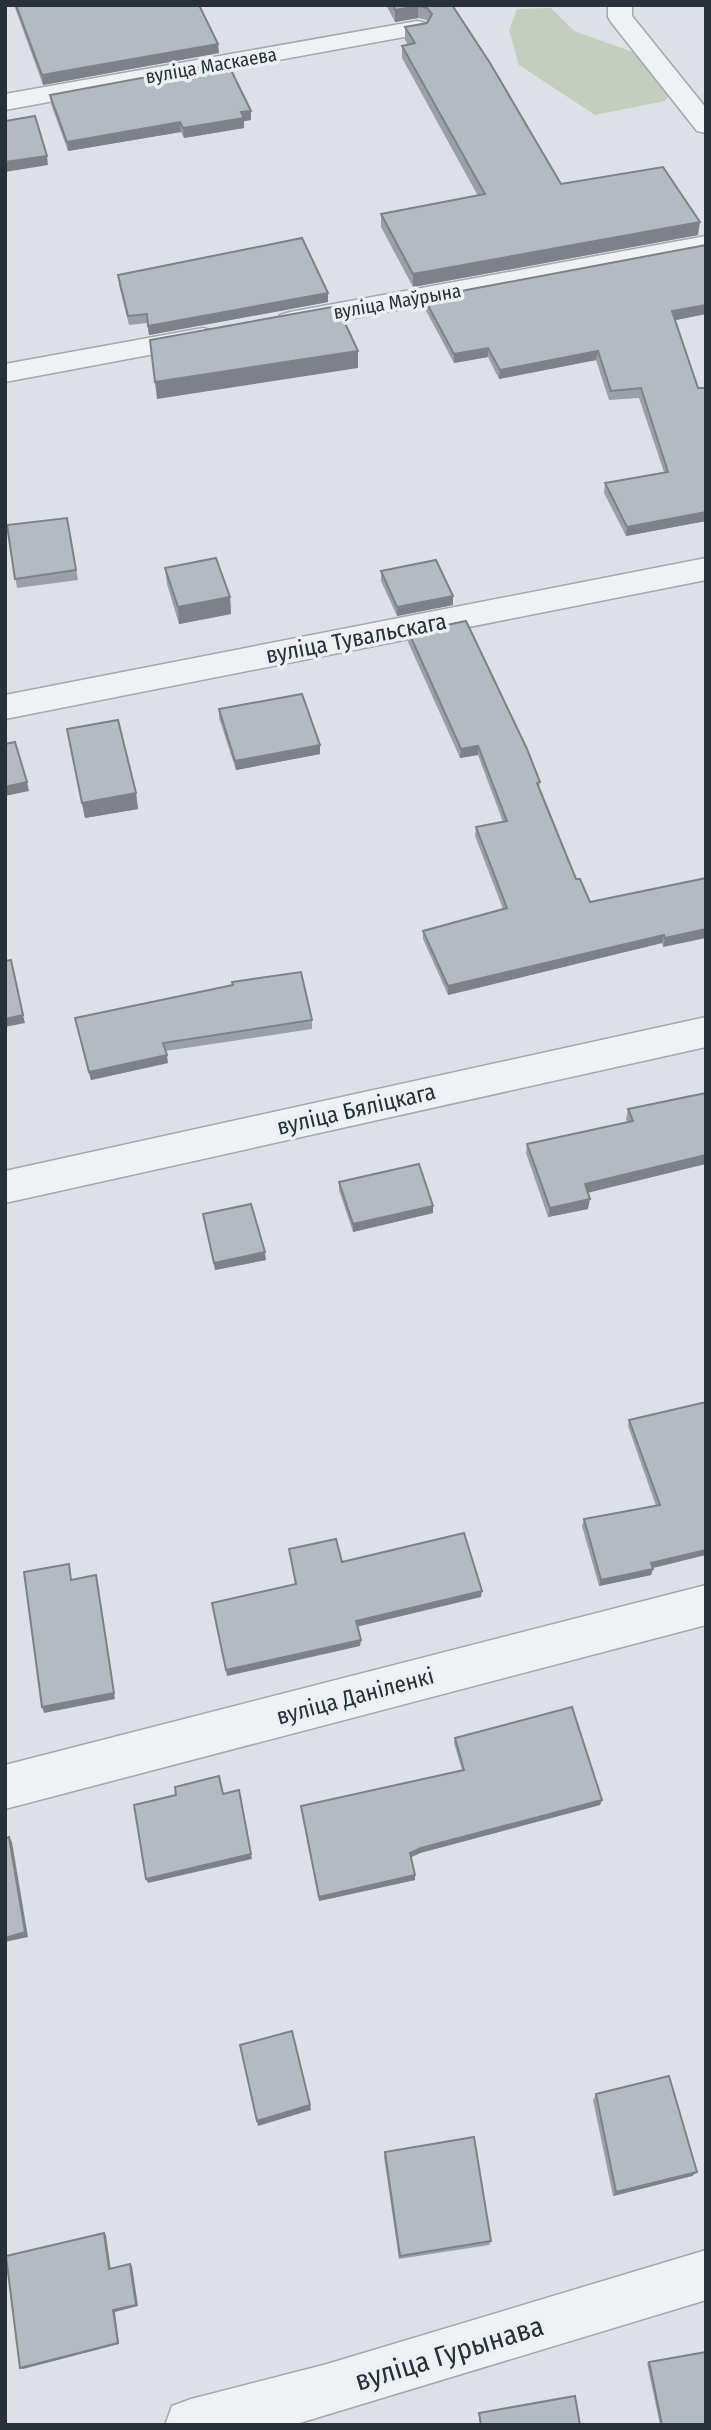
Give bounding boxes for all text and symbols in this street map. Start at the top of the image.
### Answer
street label: вуліца Маскаева [144,43,279,88]
street label: вуліца Маўрына [332,279,463,324]
street label: вуліца Тувальскага [263,607,449,669]
street label: вуліца Бяліцкага [274,1077,438,1141]
street label: вуліца Даніленкі [273,1662,437,1730]
street label: вуліца Гурынава [351,2309,547,2398]

